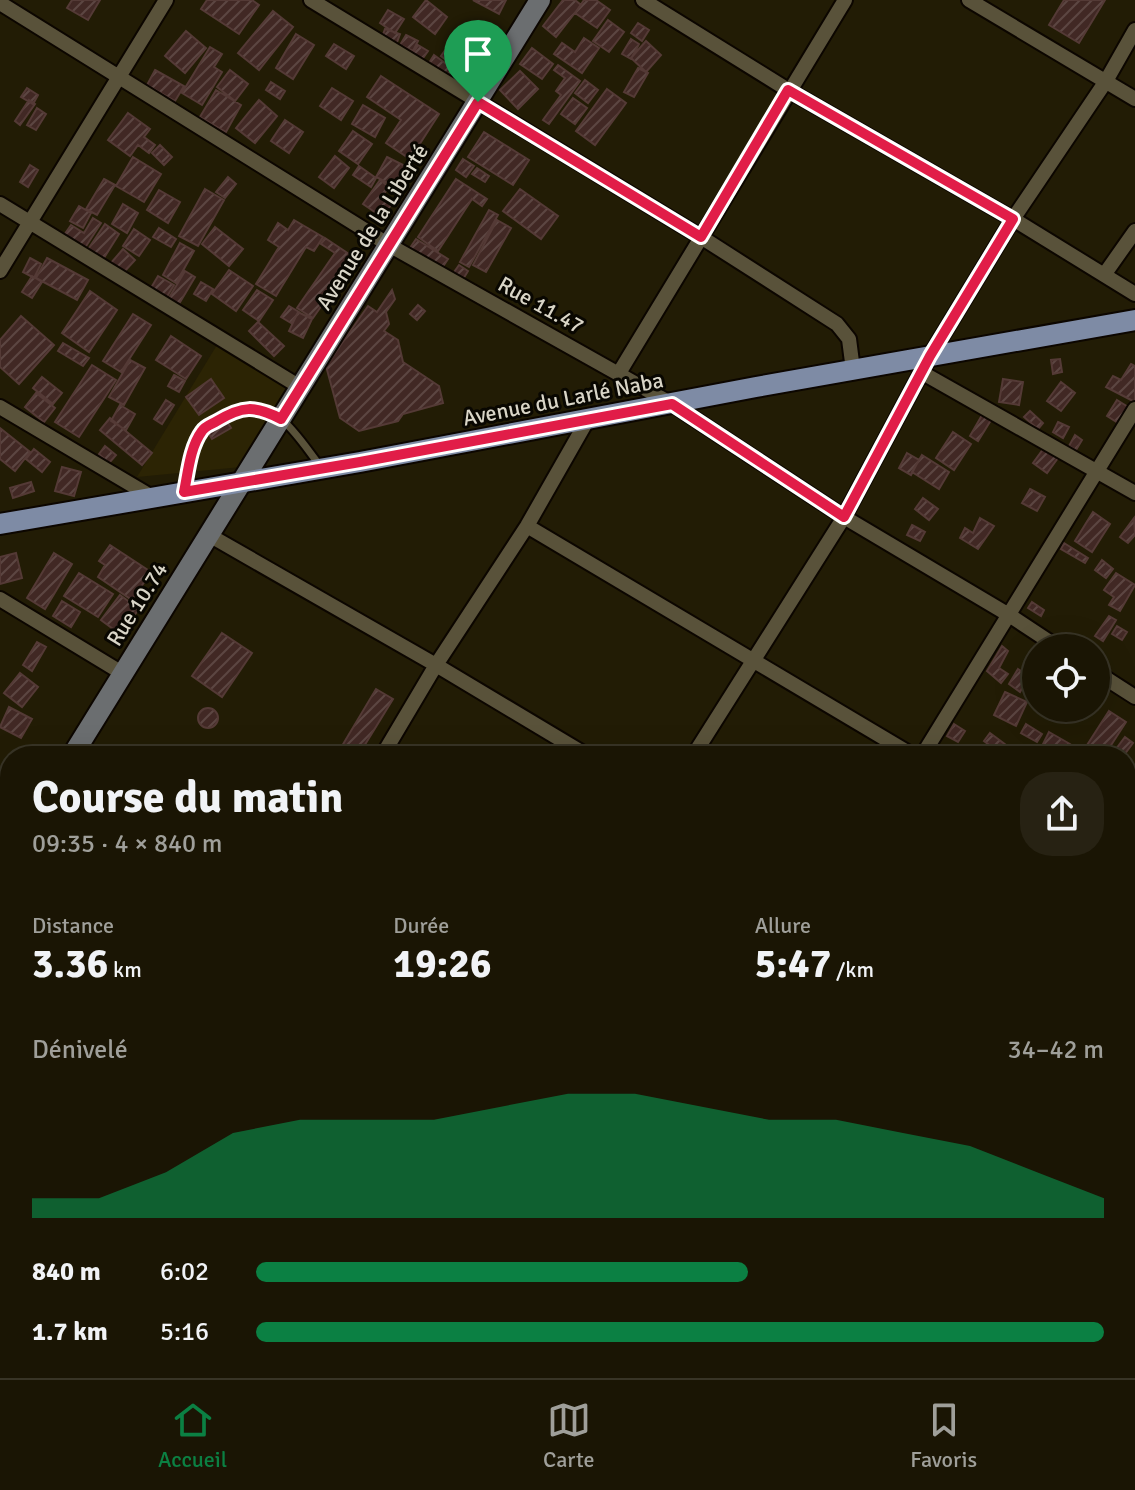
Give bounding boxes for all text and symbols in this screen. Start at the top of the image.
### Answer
pin [444,20,512,102]
icon: arrive [456,32,500,76]
street label: Avenue de la Liberté [310,139,434,315]
street label: Rue 11.47 [493,270,589,340]
street label: Avenue du Larlé Naba [460,366,666,432]
street label: Rue 10.74 [101,557,173,651]
map controls [1022,634,1110,722]
button: locate [1022,634,1110,722]
text: Course du matin [32,771,343,825]
button: share [1020,772,1104,856]
text: 09:35 · 4 × 840 m [32,828,223,860]
text: Distance [32,912,114,939]
text: Durée [393,912,449,939]
text: Allure [755,912,811,939]
text: 3.36 [32,939,108,989]
text: 19:26 [393,939,492,989]
text: 5:47 [755,939,831,989]
text: km [108,956,142,983]
text: /km [831,956,874,983]
text: Dénivelé [32,1034,128,1066]
text: 34–42 m [1008,1034,1104,1066]
text: 840 m [32,1256,101,1288]
text: 6:02 [160,1256,209,1288]
text: 1.7 km [32,1316,108,1348]
text: 5:16 [160,1316,209,1348]
tab: Accueil [158,1398,227,1473]
tab: Carte [543,1398,594,1473]
tab: Favoris [910,1398,977,1473]

